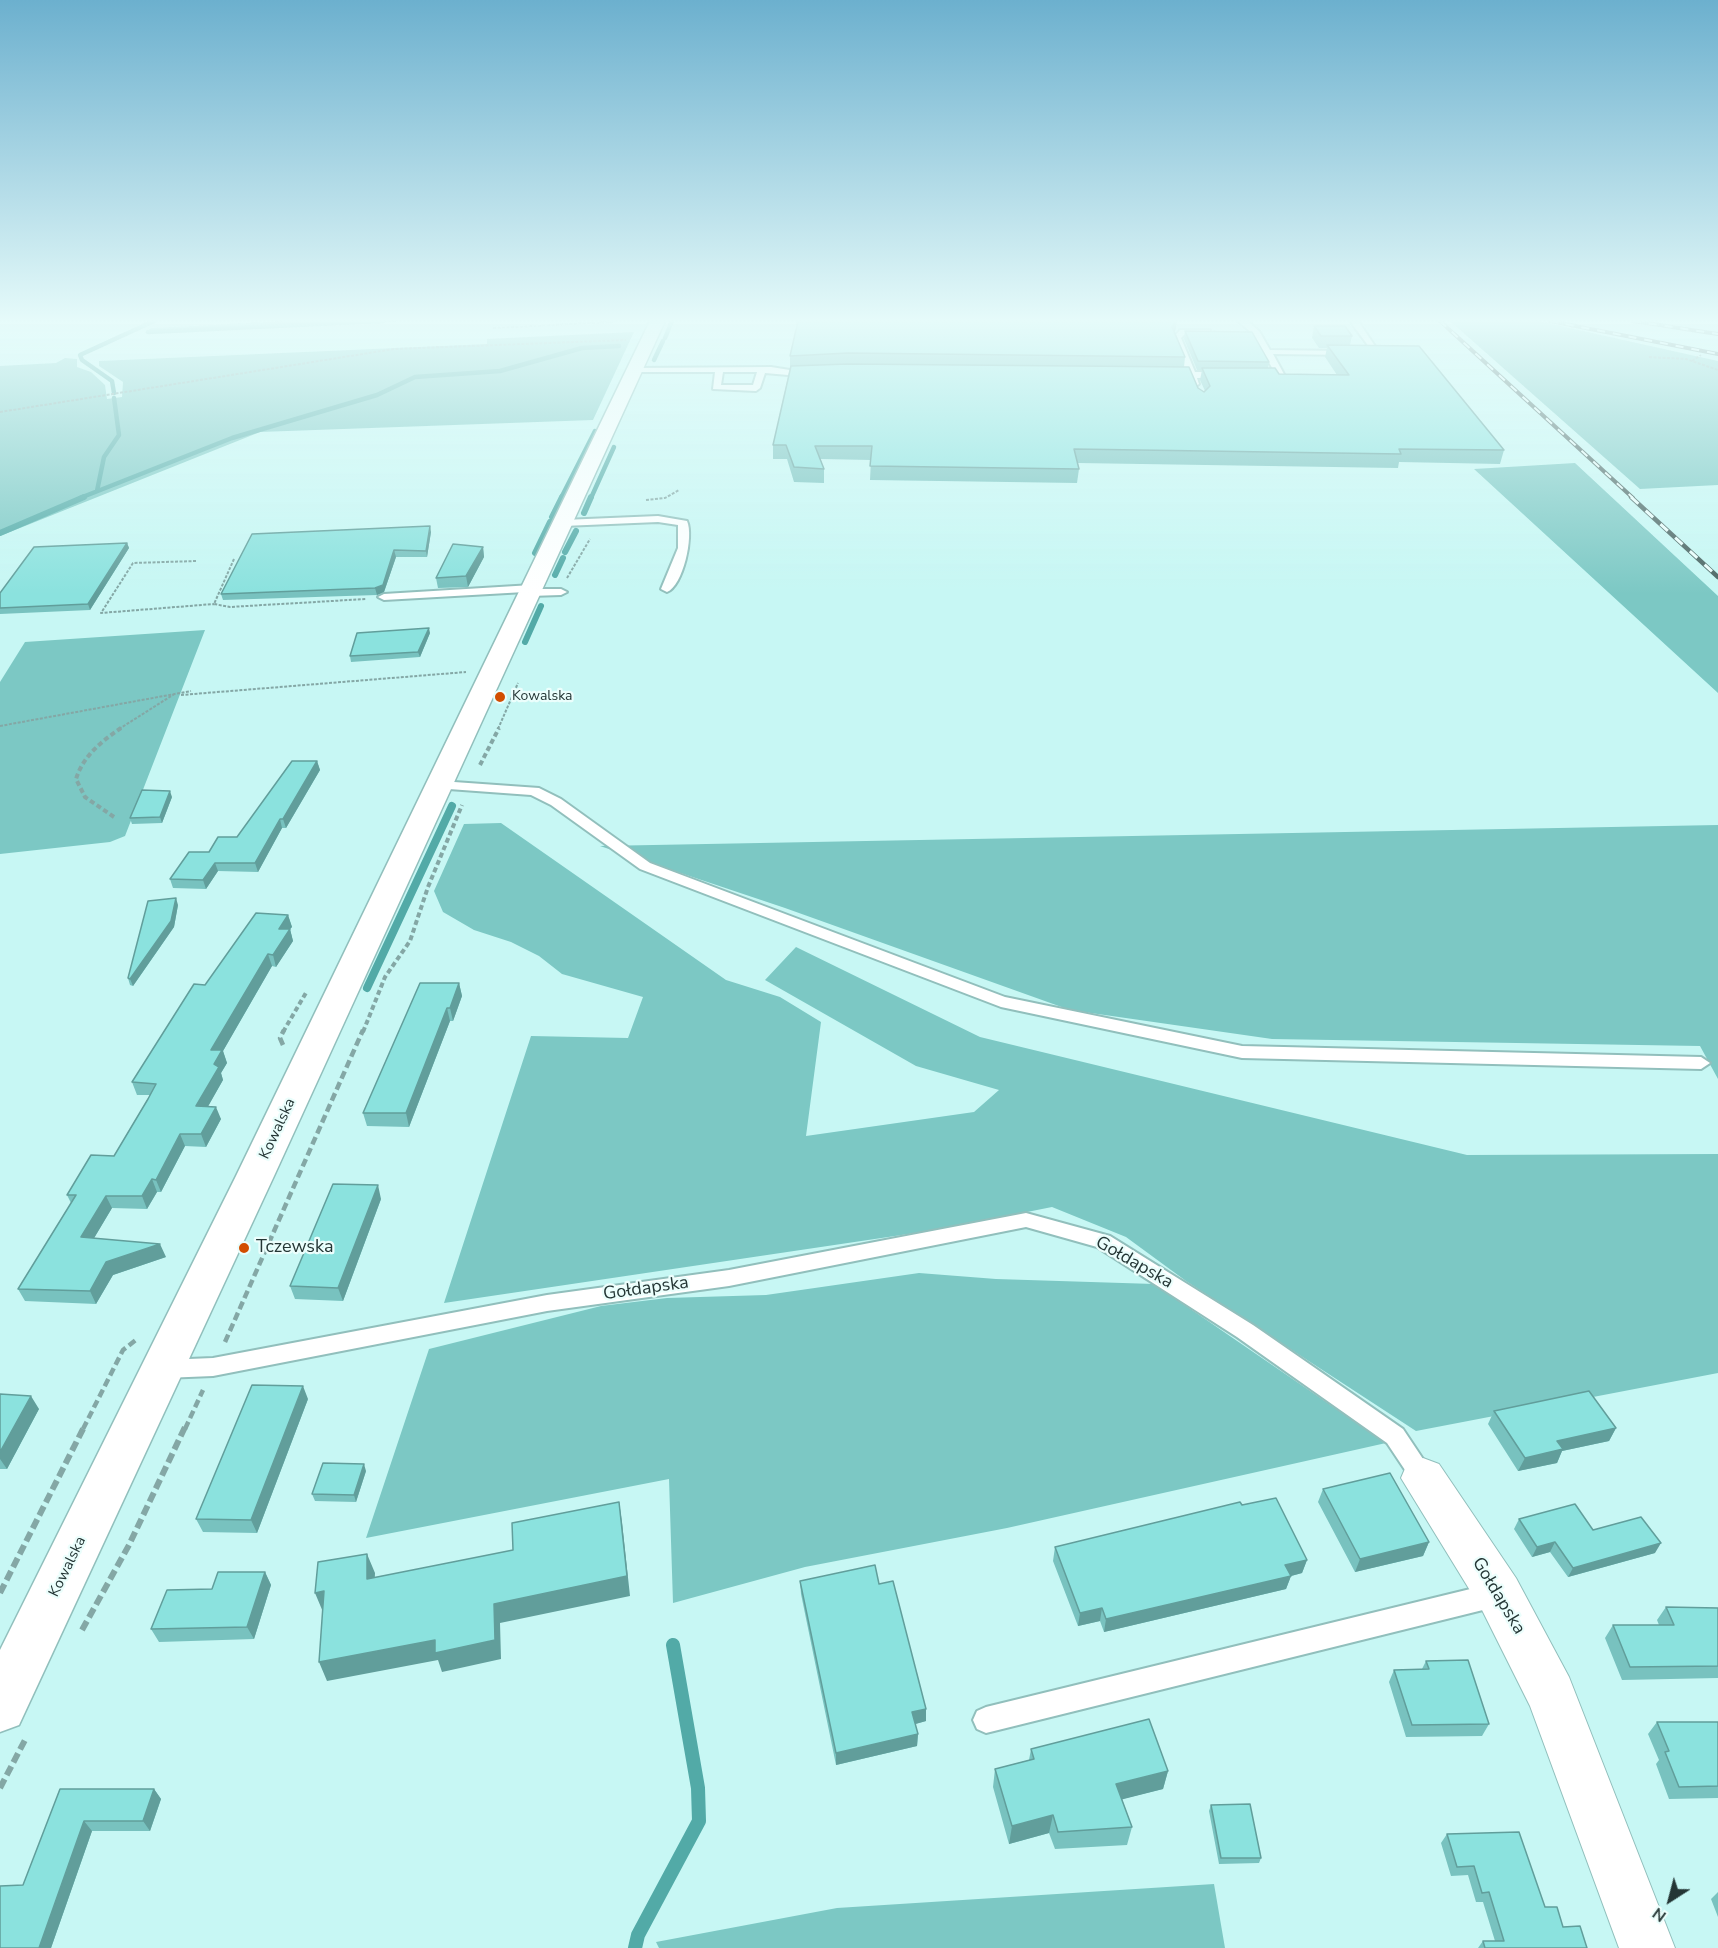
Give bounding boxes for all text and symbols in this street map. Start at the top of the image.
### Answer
place label: Kowalska [512,689,572,705]
marker: Kowalska [493,690,507,704]
street label: Kowalska [256,1096,300,1162]
street label: Gołdapska [1091,1232,1177,1294]
place label: Tczewska [256,1237,333,1259]
marker: Tczewska [237,1241,251,1255]
street label: Gołdapska [602,1272,690,1306]
street label: Kowalska [46,1534,90,1600]
street label: Gołdapska [1467,1554,1529,1638]
north arrow [1640,1870,1700,1930]
text: N [1648,1902,1671,1927]

